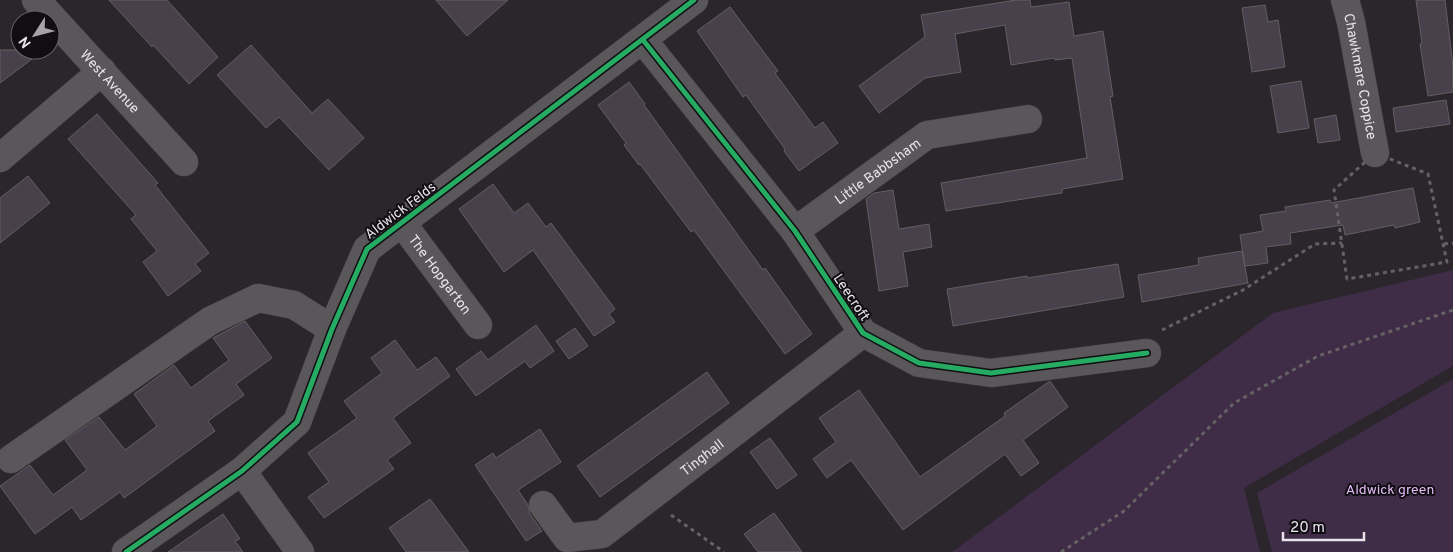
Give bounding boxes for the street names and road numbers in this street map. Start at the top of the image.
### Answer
street label: Chawkmare Coppice [1339,12,1379,141]
street label: West Avenue [76,47,142,118]
street label: Little Babbsham [832,135,925,209]
street label: Aldwick Felds [362,179,440,243]
street label: The Hopgarton [404,232,474,318]
street label: Leecroft [829,271,873,325]
street label: Tinghall [678,436,728,480]

